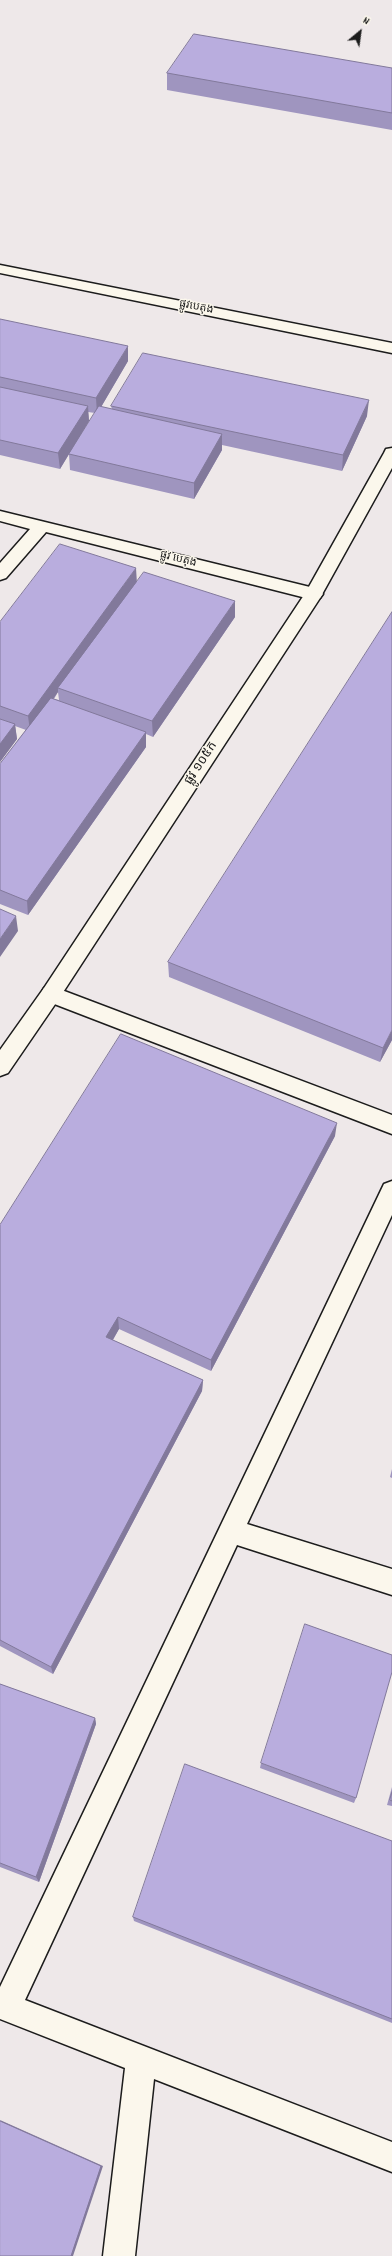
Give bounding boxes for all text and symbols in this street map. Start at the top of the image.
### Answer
north arrow [340,12,380,52]
text: N [360,13,372,30]
street label: ផ្លូវបេតុង [178,298,214,318]
street label: ផ្លូវ បេតុង [158,549,198,571]
street label: ផ្លូវ ១០៥ក [182,739,222,789]

